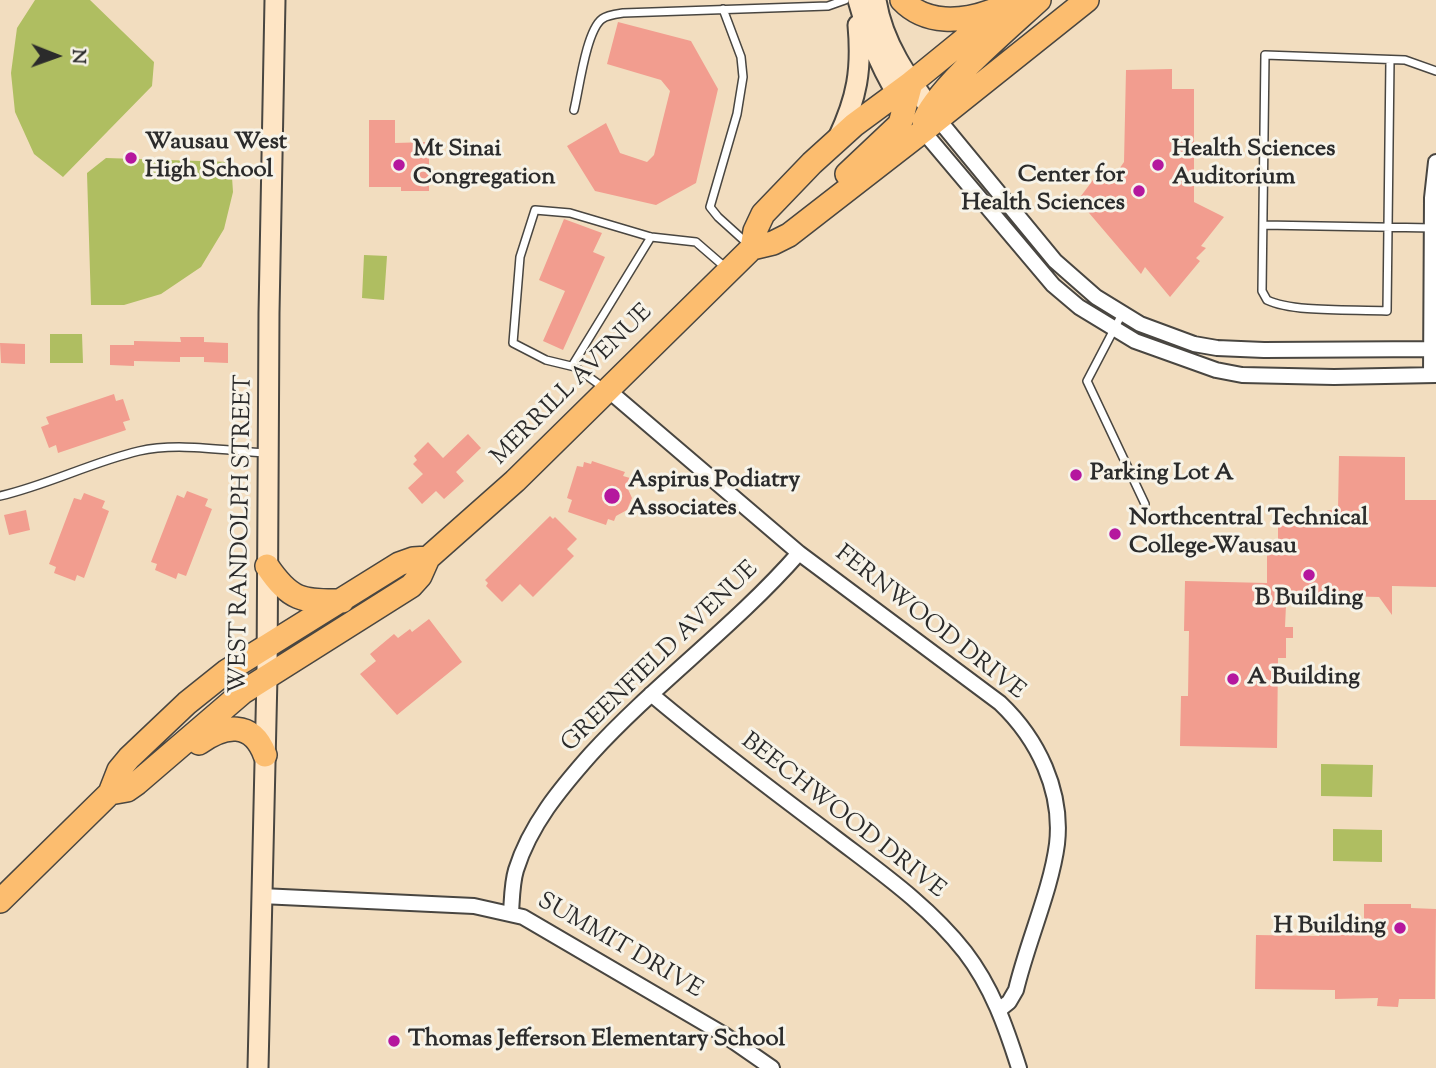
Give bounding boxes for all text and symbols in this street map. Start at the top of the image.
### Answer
north arrow [21,21,91,91]
text: N [64,49,91,64]
place label: Wausau West High School [145,130,287,186]
place label: Mt Sinai Congregation [413,137,555,193]
place label: Health Sciences Auditorium [1172,137,1336,193]
marker: Wausau West High School [123,150,139,166]
marker: Mt Sinai Congregation [391,157,407,173]
marker: Health Sciences Auditorium [1150,157,1166,173]
place label: Center for Health Sciences [961,163,1125,219]
marker: Center for Health Sciences [1131,183,1147,199]
street label: MERRILL AVENUE [486,299,660,473]
street label: WEST RANDOLPH STREET [226,374,260,694]
place label: Parking Lot A [1090,461,1234,489]
marker: Parking Lot A [1068,467,1084,483]
place label: Aspirus Podiatry Associates [628,468,800,524]
marker: Aspirus Podiatry Associates [602,486,622,506]
place label: Northcentral Technical College-Wausau [1129,506,1368,562]
marker: Northcentral Technical College-Wausau [1107,526,1123,542]
street label: FERNWOOD DRIVE [828,541,1030,707]
street label: GREENFIELD AVENUE [557,556,765,760]
marker: B Building [1301,567,1317,583]
place label: B Building [1255,586,1363,614]
place label: A Building [1247,665,1360,693]
marker: A Building [1225,671,1241,687]
street label: BEECHWOOD DRIVE [734,728,950,906]
street label: SUMMIT DRIVE [531,888,707,1006]
place label: H Building [1274,914,1386,942]
marker: H Building [1392,920,1408,936]
place label: Thomas Jefferson Elementary School [408,1027,785,1055]
marker: Thomas Jefferson Elementary School [386,1033,402,1049]

